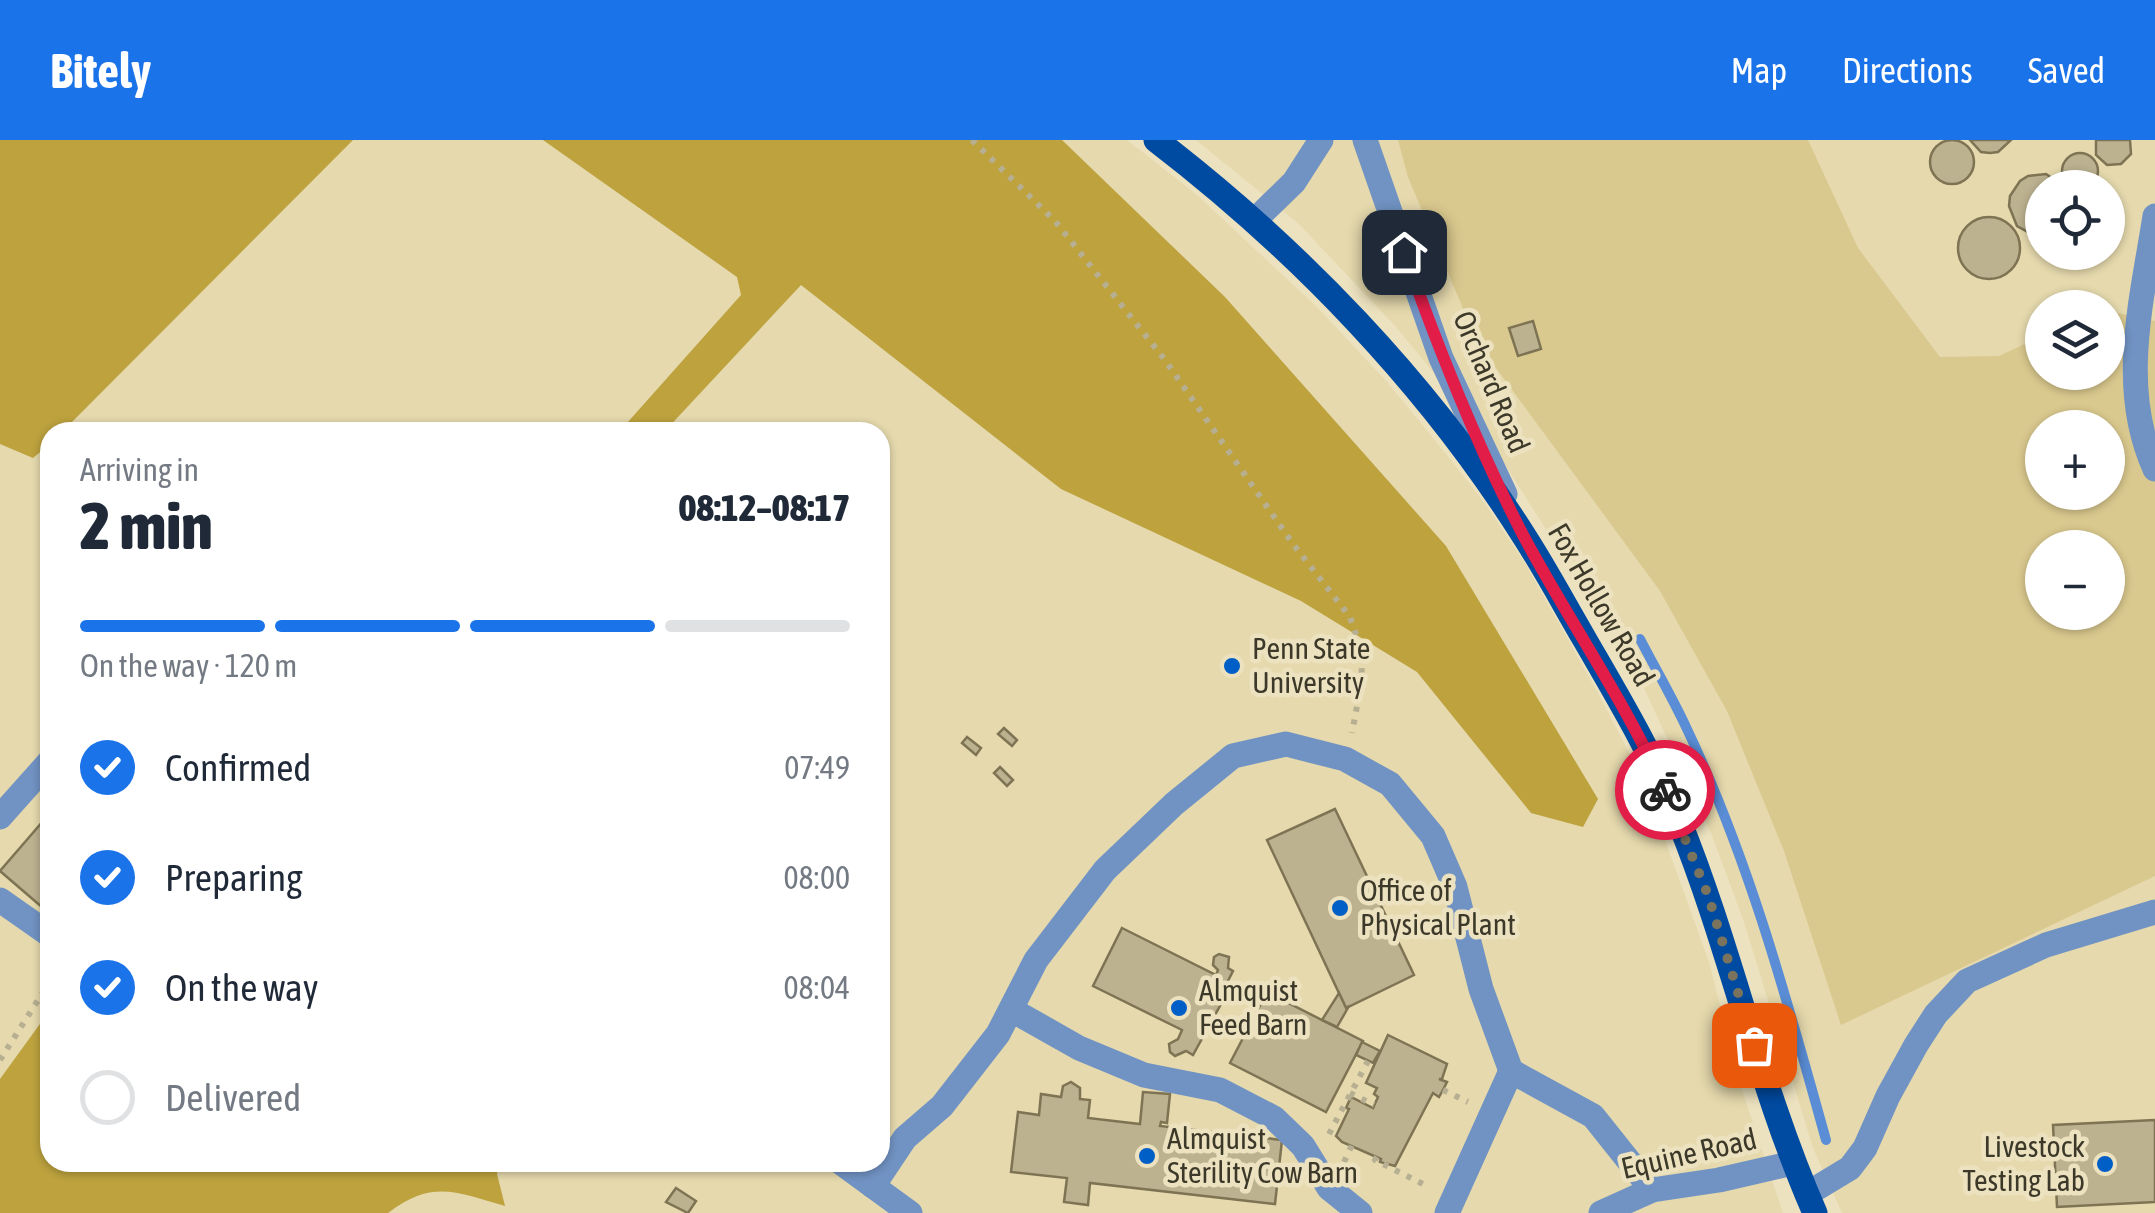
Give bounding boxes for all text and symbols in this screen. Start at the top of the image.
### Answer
text: Bitely [50,43,151,98]
text: Map [1731,50,1787,90]
text: Directions [1842,50,1973,90]
text: Saved [2028,50,2105,90]
map controls [2025,170,2125,630]
button: locate [2025,170,2125,270]
pin [1362,210,1447,295]
icon: home [1377,225,1432,280]
button: layers [2025,290,2125,390]
street label: Orchard Road [1447,306,1537,457]
button: + [2025,410,2125,510]
text: Arriving in [80,451,199,488]
text: 08:12–08:17 [678,486,850,529]
text: 2 min [80,488,213,563]
street label: Fox Hollow Road [1542,517,1662,692]
button: − [2025,530,2125,630]
place label: Penn State University [1252,631,1370,699]
text: On the way · 120 m [80,647,297,684]
marker: Penn State University [1221,655,1243,677]
icon: check [80,740,135,795]
courier [1615,740,1715,840]
text: Confirmed [165,746,311,789]
text: 07:49 [784,749,850,786]
icon: bike [1638,763,1693,818]
icon: check [80,850,135,905]
text: Preparing [165,856,303,899]
text: 08:00 [784,859,850,896]
place label: Office of Physical Plant [1360,873,1516,941]
marker: Office of Physical Plant [1329,897,1351,919]
icon: check [80,960,135,1015]
text: On the way [165,966,318,1009]
text: 08:04 [784,969,850,1006]
place label: Almquist Feed Barn [1199,973,1307,1041]
marker: Almquist Feed Barn [1168,997,1190,1019]
pin [1712,1003,1797,1088]
icon: bag [1727,1018,1782,1073]
text: Delivered [165,1076,301,1119]
place label: Almquist Sterility Cow Barn [1167,1121,1358,1189]
street label: Equine Road [1618,1121,1760,1185]
place label: Livestock Testing Lab [1963,1129,2085,1197]
marker: Almquist Sterility Cow Barn [1136,1145,1158,1167]
marker: Livestock Testing Lab [2094,1153,2116,1175]

